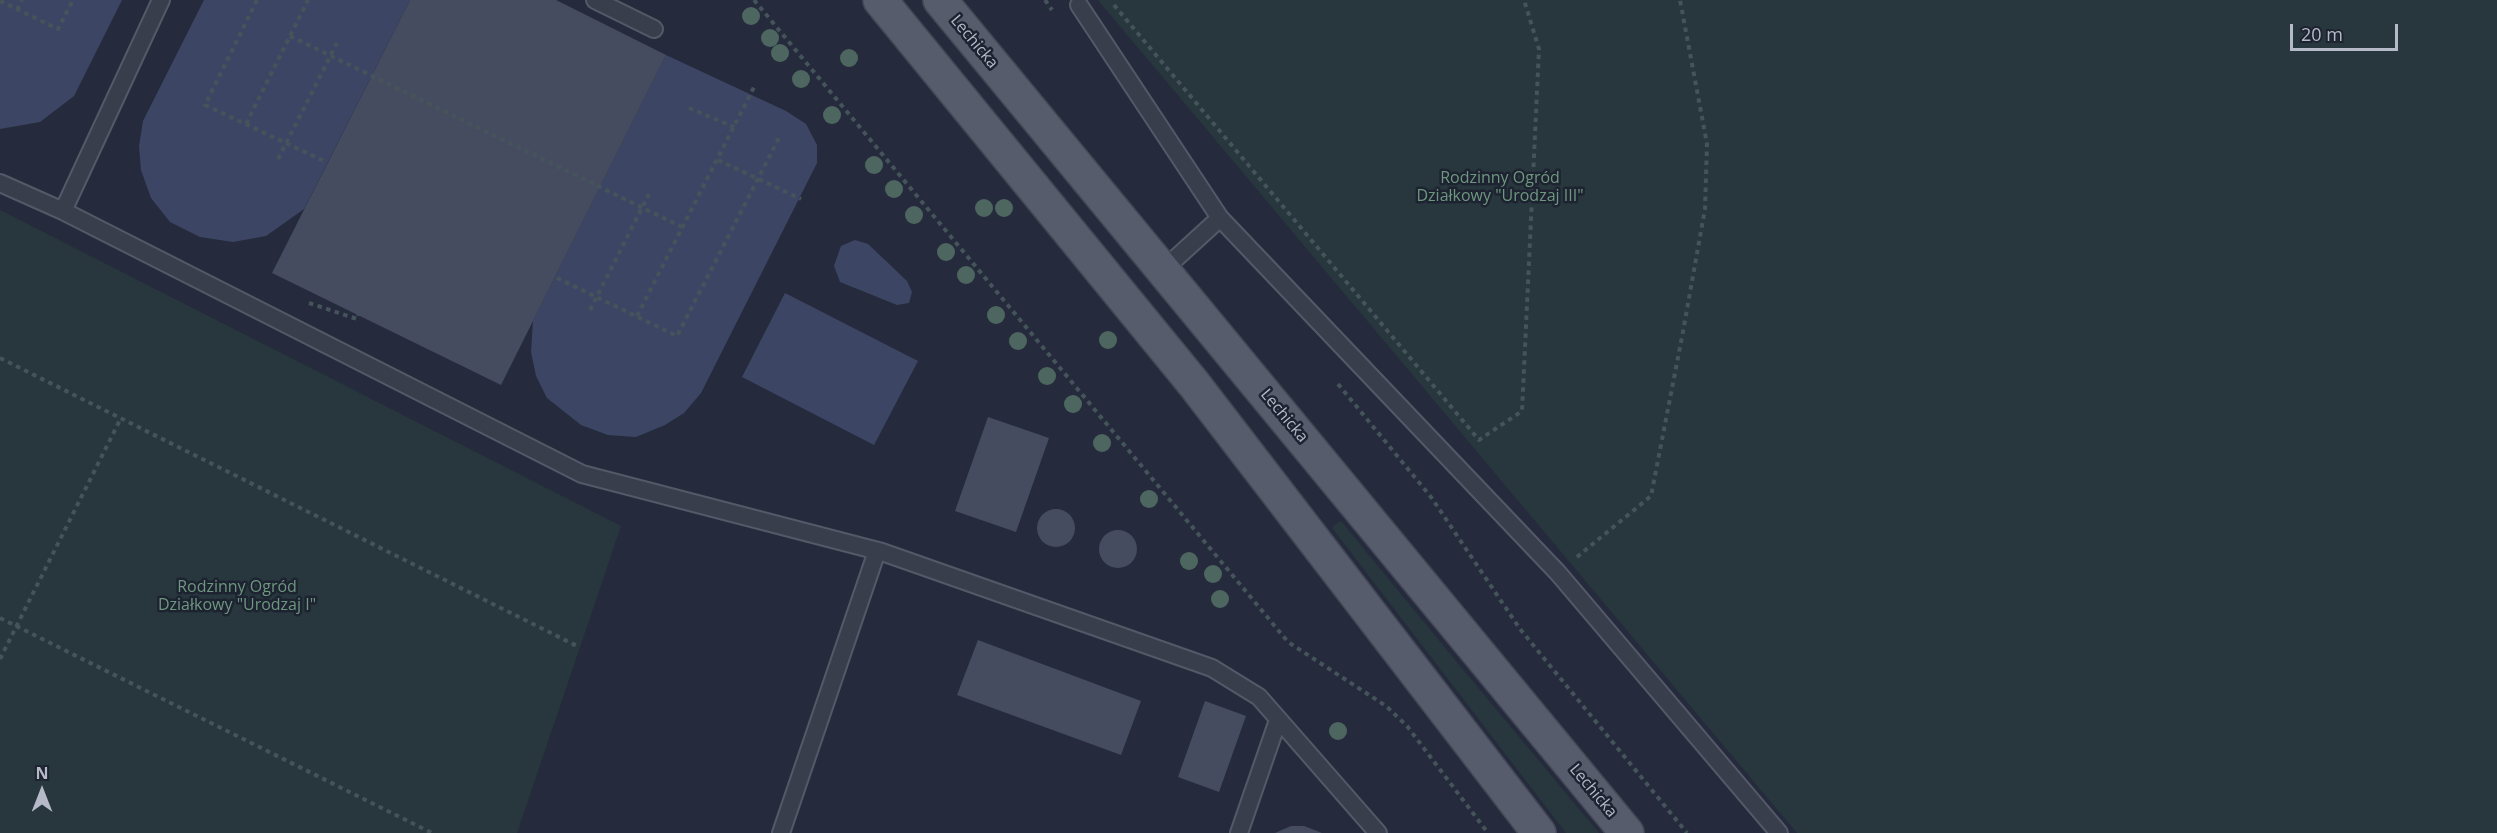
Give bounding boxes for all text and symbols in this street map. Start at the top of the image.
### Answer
street label: Lechicka [946,11,1002,73]
scale bar [2293,12,2401,50]
text: 20 m [2301,22,2343,46]
park label: Rodzinny Ogród Działkowy "Urodzaj III" [1416,168,1584,206]
street label: Lechicka [1256,385,1312,447]
park label: Rodzinny Ogród Działkowy "Urodzaj I" [158,577,316,615]
street label: Lechicka [1565,760,1621,822]
north arrow [12,761,72,821]
text: N [35,762,49,784]

